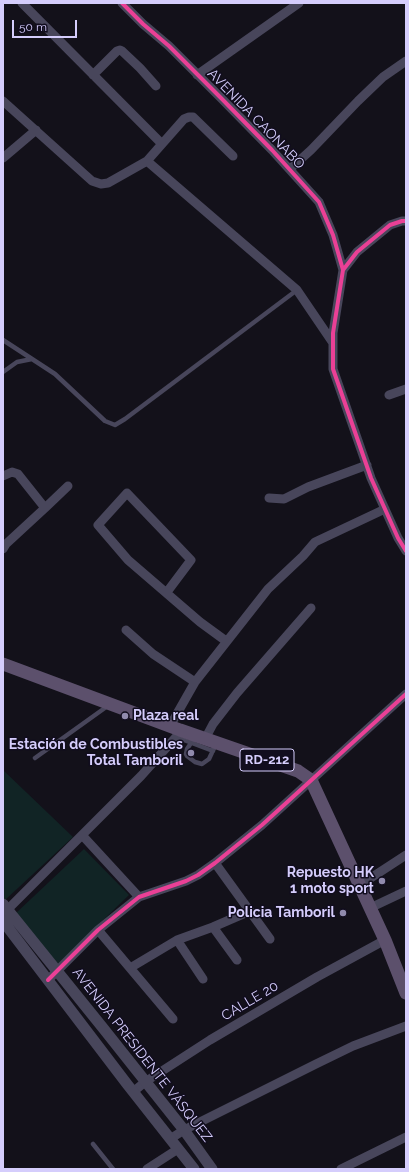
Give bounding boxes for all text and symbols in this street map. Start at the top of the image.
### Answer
scale bar [14,12,79,38]
text: 50 m [19,20,47,34]
street label: AVENIDA CAONABO [204,65,308,173]
place label: Plaza real [133,708,199,724]
marker: Plaza real [120,711,130,721]
place label: Estación de Combustibles Total Tamboril [9,737,183,770]
marker: Estación de Combustibles Total Tamboril [186,748,196,758]
road number: RD-212 [240,749,294,771]
place label: Repuesto HK 1 moto sport [287,865,374,898]
marker: Repuesto HK 1 moto sport [377,876,387,886]
place label: Policia Tamboril [228,905,335,921]
marker: Policia Tamboril [338,908,348,918]
street label: AVENIDA PRESIDENTE VÁSQUEZ [69,964,215,1146]
street label: CALLE 20 [219,978,281,1024]

